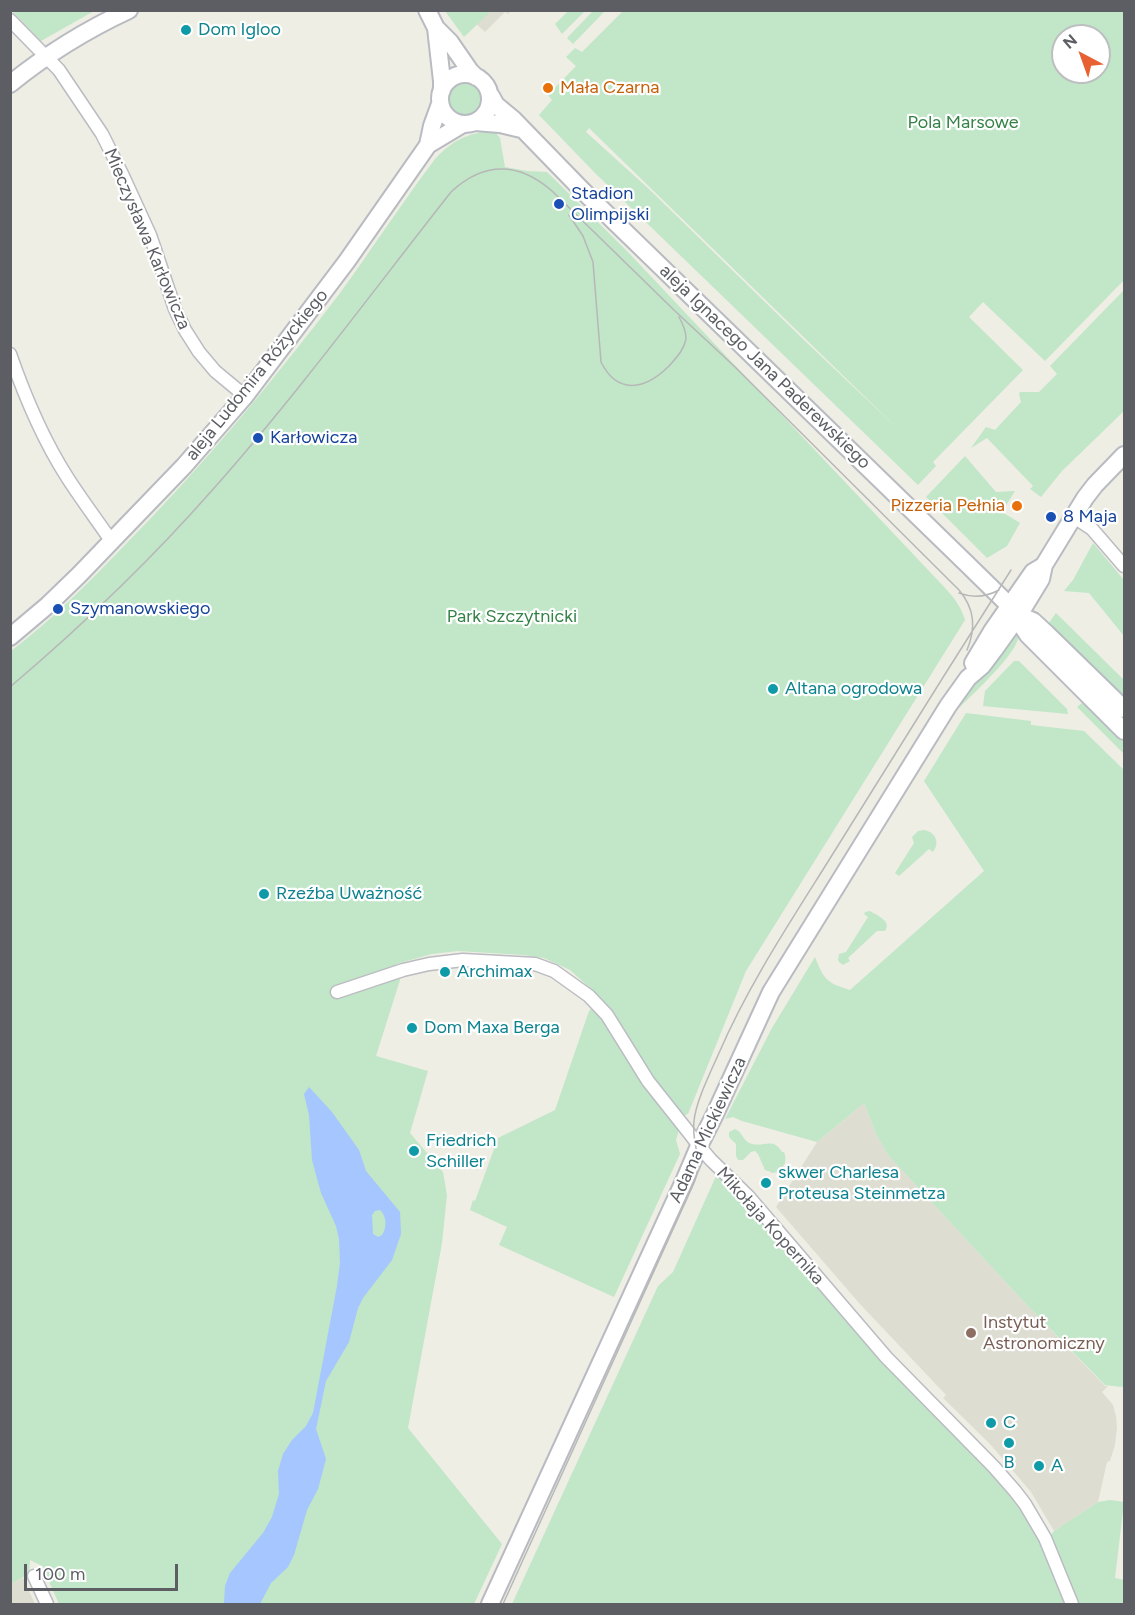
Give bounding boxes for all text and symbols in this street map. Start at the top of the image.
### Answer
place label: Dom Igloo [198,19,281,41]
marker: Dom Igloo [179,23,193,37]
north arrow [1051,24,1111,84]
text: N [1059,30,1081,53]
place label: Mała Czarna [560,77,659,99]
marker: Mała Czarna [541,81,555,95]
park label: Pola Marsowe [907,112,1019,134]
street label: Mieczysława Karłowicza [99,145,195,333]
place label: Stadion Olimpijski [571,183,649,226]
marker: Stadion Olimpijski [552,197,566,211]
street label: aleja Ignacego Jana Paderewskiego [655,260,875,474]
street label: aleja Ludomira Różyckiego [181,285,333,465]
place label: Karłowicza [270,427,357,449]
marker: Karłowicza [251,431,265,445]
place label: Pizzeria Pełnia [890,495,1005,517]
marker: Pizzeria Pełnia [1010,499,1024,513]
place label: 8 Maja [1063,506,1117,528]
marker: 8 Maja [1044,510,1058,524]
place label: Szymanowskiego [70,598,210,620]
marker: Szymanowskiego [51,602,65,616]
park label: Park Szczytnicki [447,606,577,628]
place label: Altana ogrodowa [785,678,922,700]
marker: Altana ogrodowa [766,682,780,696]
place label: Rzeźba Uważność [276,883,422,905]
marker: Rzeźba Uważność [257,887,271,901]
place label: Archimax [457,961,532,983]
marker: Archimax [438,965,452,979]
place label: Dom Maxa Berga [424,1017,560,1039]
marker: Dom Maxa Berga [405,1021,419,1035]
street label: Adama Mickiewicza [665,1054,751,1206]
place label: Friedrich Schiller [426,1130,496,1172]
marker: Friedrich Schiller [407,1144,421,1158]
place label: skwer Charlesa Proteusa Steinmetza [778,1162,945,1204]
street label: Mikołaja Kopernika [712,1163,828,1289]
marker: skwer Charlesa Proteusa Steinmetza [759,1176,773,1190]
place label: Instytut Astronomiczny [983,1312,1105,1354]
marker: Instytut Astronomiczny [964,1326,978,1340]
place label: C [1003,1412,1016,1434]
marker: C [984,1416,998,1430]
marker: B [1002,1436,1016,1450]
place label: B [1004,1452,1014,1474]
place label: A [1051,1455,1063,1477]
marker: A [1032,1459,1046,1473]
scale bar [27,1552,182,1590]
text: 100 m [35,1563,85,1585]

